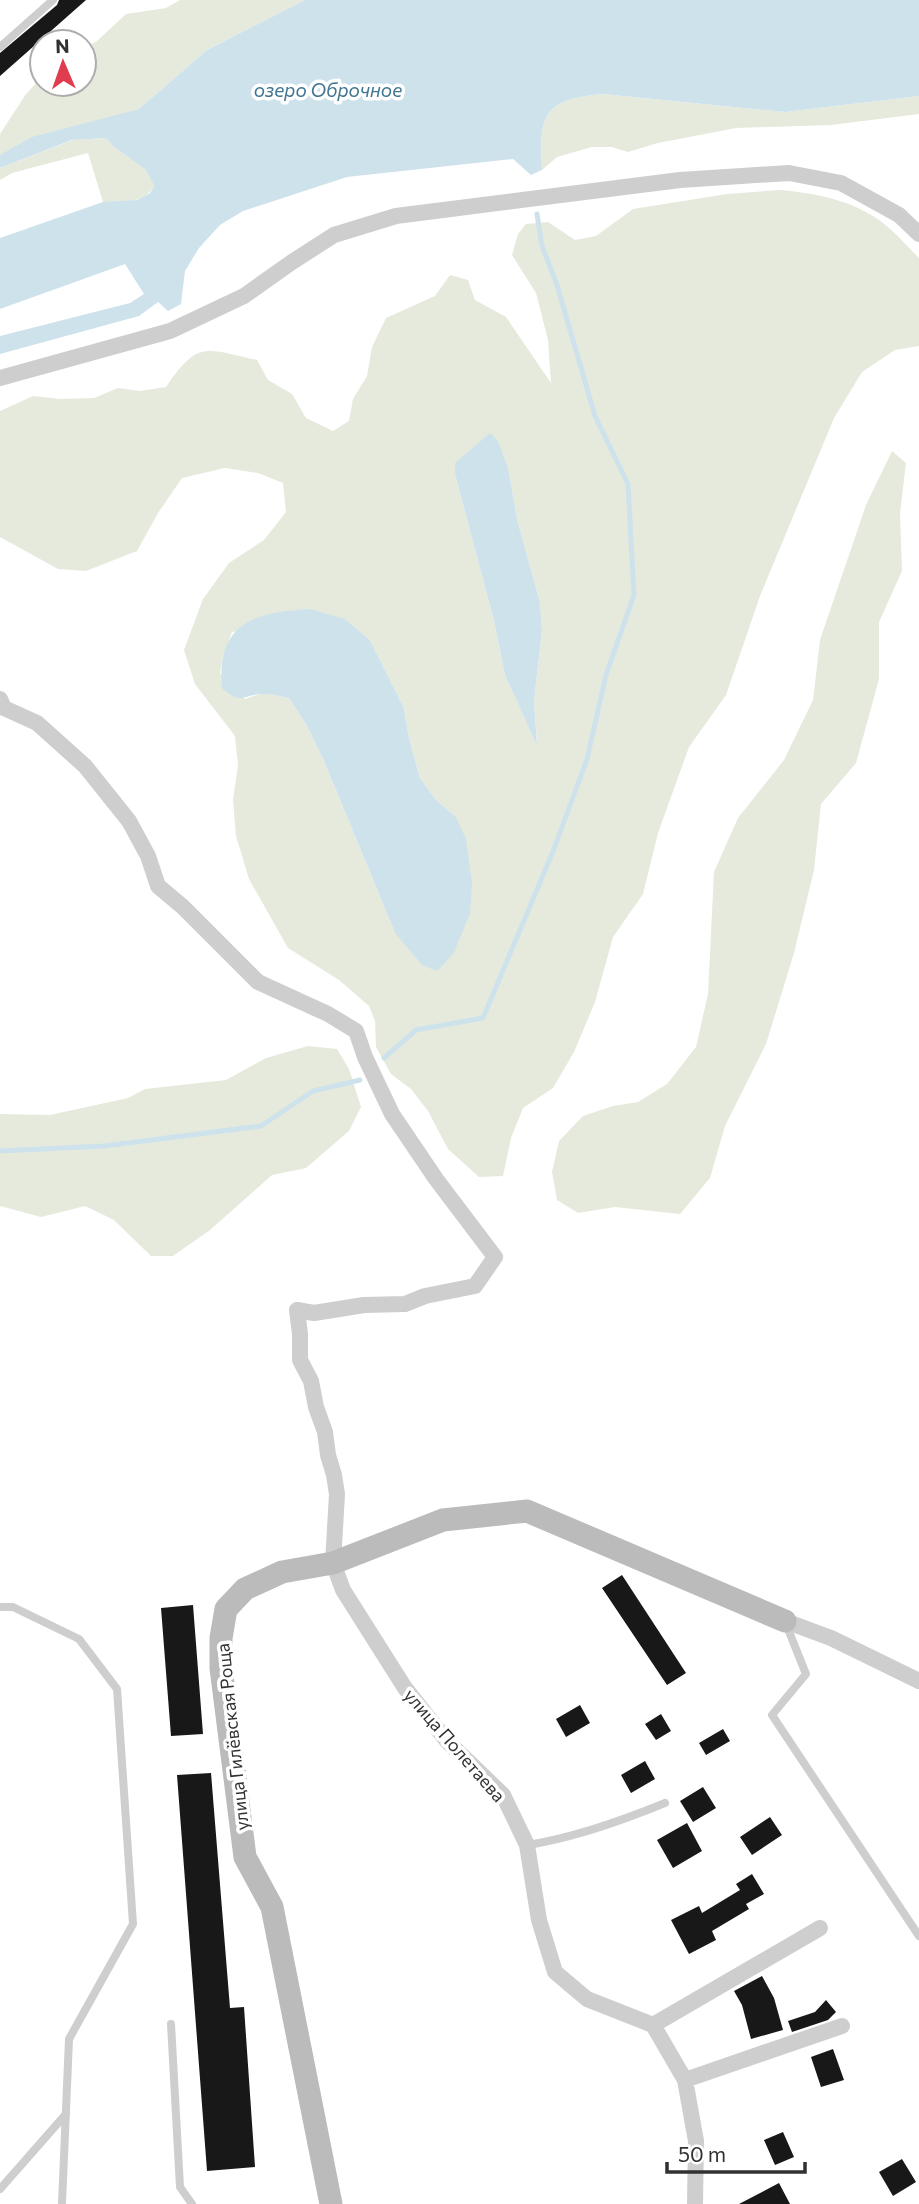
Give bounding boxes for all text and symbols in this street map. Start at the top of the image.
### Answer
north arrow [28,28,98,98]
text: N [55,34,70,57]
water label: озеро Оброчное [254,78,402,101]
street label: улица Гилёвская Роща [211,1642,253,1832]
street label: улица Полетаева [400,1684,510,1806]
scale bar [667,2130,805,2174]
text: 50 m [678,2141,726,2166]

